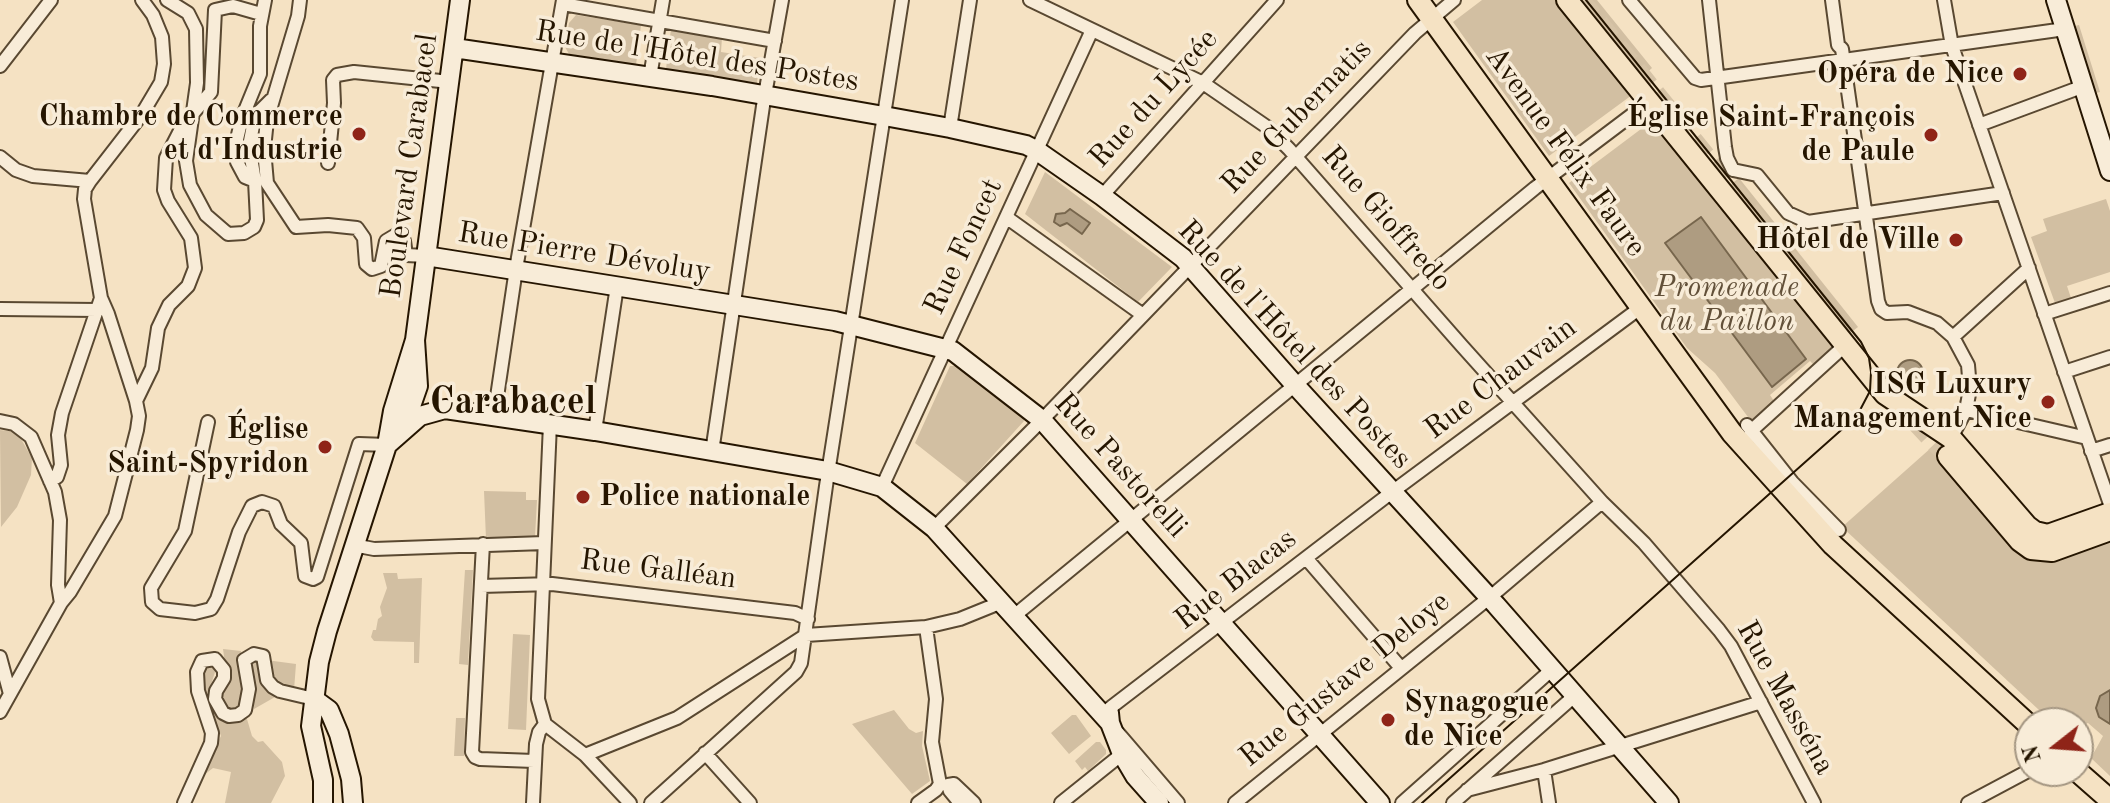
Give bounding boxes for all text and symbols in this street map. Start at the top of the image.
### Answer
street label: Rue de l'Hôtel des Postes [533,14,861,100]
street label: Rue du Lycée [1082,22,1226,176]
street label: Boulevard Carabacel [374,31,446,301]
street label: Rue Gubernatis [1214,32,1380,202]
street label: Avenue Félix Faure [1477,40,1653,264]
place label: Opéra de Nice [1817,56,2004,92]
marker: Opéra de Nice [2011,65,2029,83]
place label: Chambre de Commerce et d'Industrie [39,99,343,170]
place label: Église Saint-François de Paule [1627,100,1915,170]
marker: Chambre de Commerce et d'Industrie [350,125,368,143]
marker: Église Saint-François de Paule [1922,126,1940,144]
street label: Rue Gioffredo [1313,139,1459,299]
street label: Rue Foncet [917,173,1011,321]
street label: Rue de l'Hôtel des Postes [1169,213,1419,477]
street label: Rue Pierre Dévoluy [455,215,713,291]
place label: Hôtel de Ville [1756,222,1940,258]
marker: Hôtel de Ville [1947,231,1965,249]
park label: Promenade du Paillon [1655,270,1799,340]
street label: Rue Chauvain [1418,310,1584,448]
place label: ISG Luxury Management Nice [1793,367,2032,438]
district label: Carabacel [430,380,596,426]
street label: Rue Pastorelli [1046,386,1194,546]
marker: ISG Luxury Management Nice [2039,393,2057,411]
place label: Église Saint-Spyridon [107,412,309,482]
marker: Église Saint-Spyridon [316,438,334,456]
place label: Police nationale [599,479,810,515]
marker: Police nationale [574,488,592,506]
street label: Rue Blacas [1168,521,1304,639]
street label: Rue Galléan [578,543,738,597]
street label: Rue Gustave Deloye [1233,584,1457,776]
street label: Rue Masséna [1728,615,1842,781]
place label: Synagogue de Nice [1404,685,1549,756]
north arrow [2014,707,2094,787]
marker: Synagogue de Nice [1379,711,1397,729]
text: N [2020,742,2046,765]

